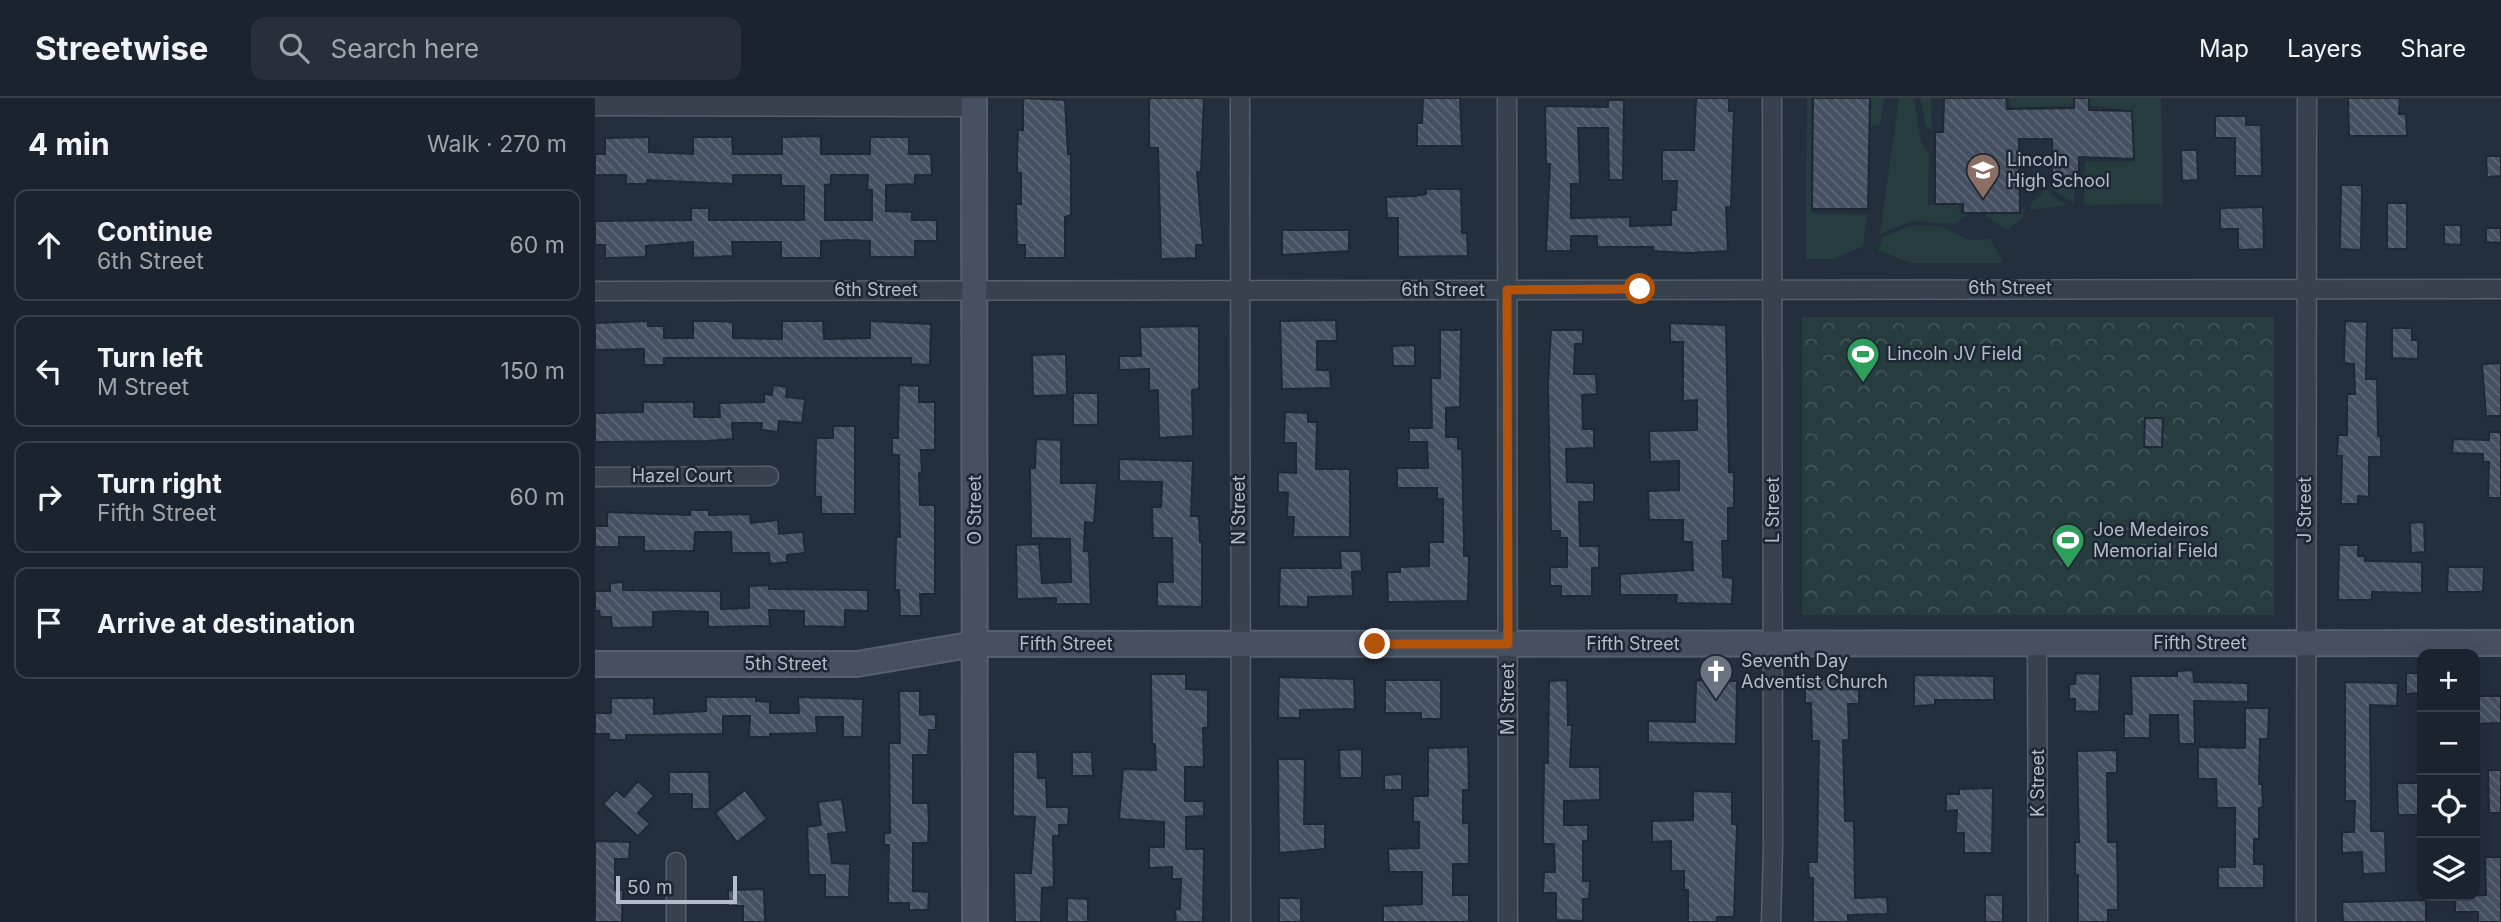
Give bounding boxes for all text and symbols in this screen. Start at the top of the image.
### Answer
search box [251,17,741,80]
text: Streetwise [35,28,209,68]
icon: search [275,29,313,67]
text: Search here [331,33,479,64]
text: Map [2199,34,2249,63]
text: Layers [2287,34,2362,63]
text: Share [2400,34,2466,63]
text: 4 min [28,126,110,162]
text: Walk · 270 m [427,130,567,158]
place label: Lincoln High School [2007,149,2110,191]
school or university icon: Lincoln High School [1964,151,2002,200]
text: Continue [97,216,213,247]
icon: ahead [30,226,68,264]
text: 60 m [510,231,565,259]
text: 6th Street [97,247,204,275]
route start [1624,273,1655,304]
street label: 6th Street [1968,277,2052,298]
street label: 6th Street [834,279,918,300]
street label: 6th Street [1401,279,1485,300]
sports icon: Lincoln JV Field [1844,335,1882,384]
text: Turn left [97,342,203,373]
place label: Lincoln JV Field [1887,343,2022,364]
icon: left [30,352,68,390]
text: 150 m [501,357,565,385]
text: M Street [97,373,189,401]
street label: Hazel Court [632,465,732,486]
text: Turn right [97,468,222,499]
street label: O Street [964,475,985,545]
street label: N Street [1228,475,1249,545]
street label: L Street [1762,477,1783,543]
street label: J Street [2294,477,2315,543]
icon: right [30,478,68,516]
text: 60 m [510,483,565,511]
text: Fifth Street [97,499,216,527]
place label: Joe Medeiros Memorial Field [2093,519,2218,561]
sports icon: Joe Medeiros Memorial Field [2049,521,2087,570]
icon: arrive [30,604,68,642]
text: Arrive at destination [97,608,356,639]
route end [1359,628,1390,659]
street label: Fifth Street [2153,632,2247,653]
street label: Fifth Street [1019,633,1113,654]
street label: Fifth Street [1586,633,1680,654]
map controls [2417,649,2480,901]
button: + [2417,649,2480,712]
place label: Seventh Day Adventist Church [1741,650,1888,692]
church icon: Seventh Day Adventist Church [1697,652,1735,701]
street label: 5th Street [744,653,828,674]
street label: M Street [1497,663,1518,735]
button: − [2417,712,2480,775]
street label: K Street [2027,749,2048,817]
button: locate [2417,775,2480,838]
button: layers [2417,838,2480,901]
scale bar [616,873,737,905]
text: 50 m [627,876,673,899]

